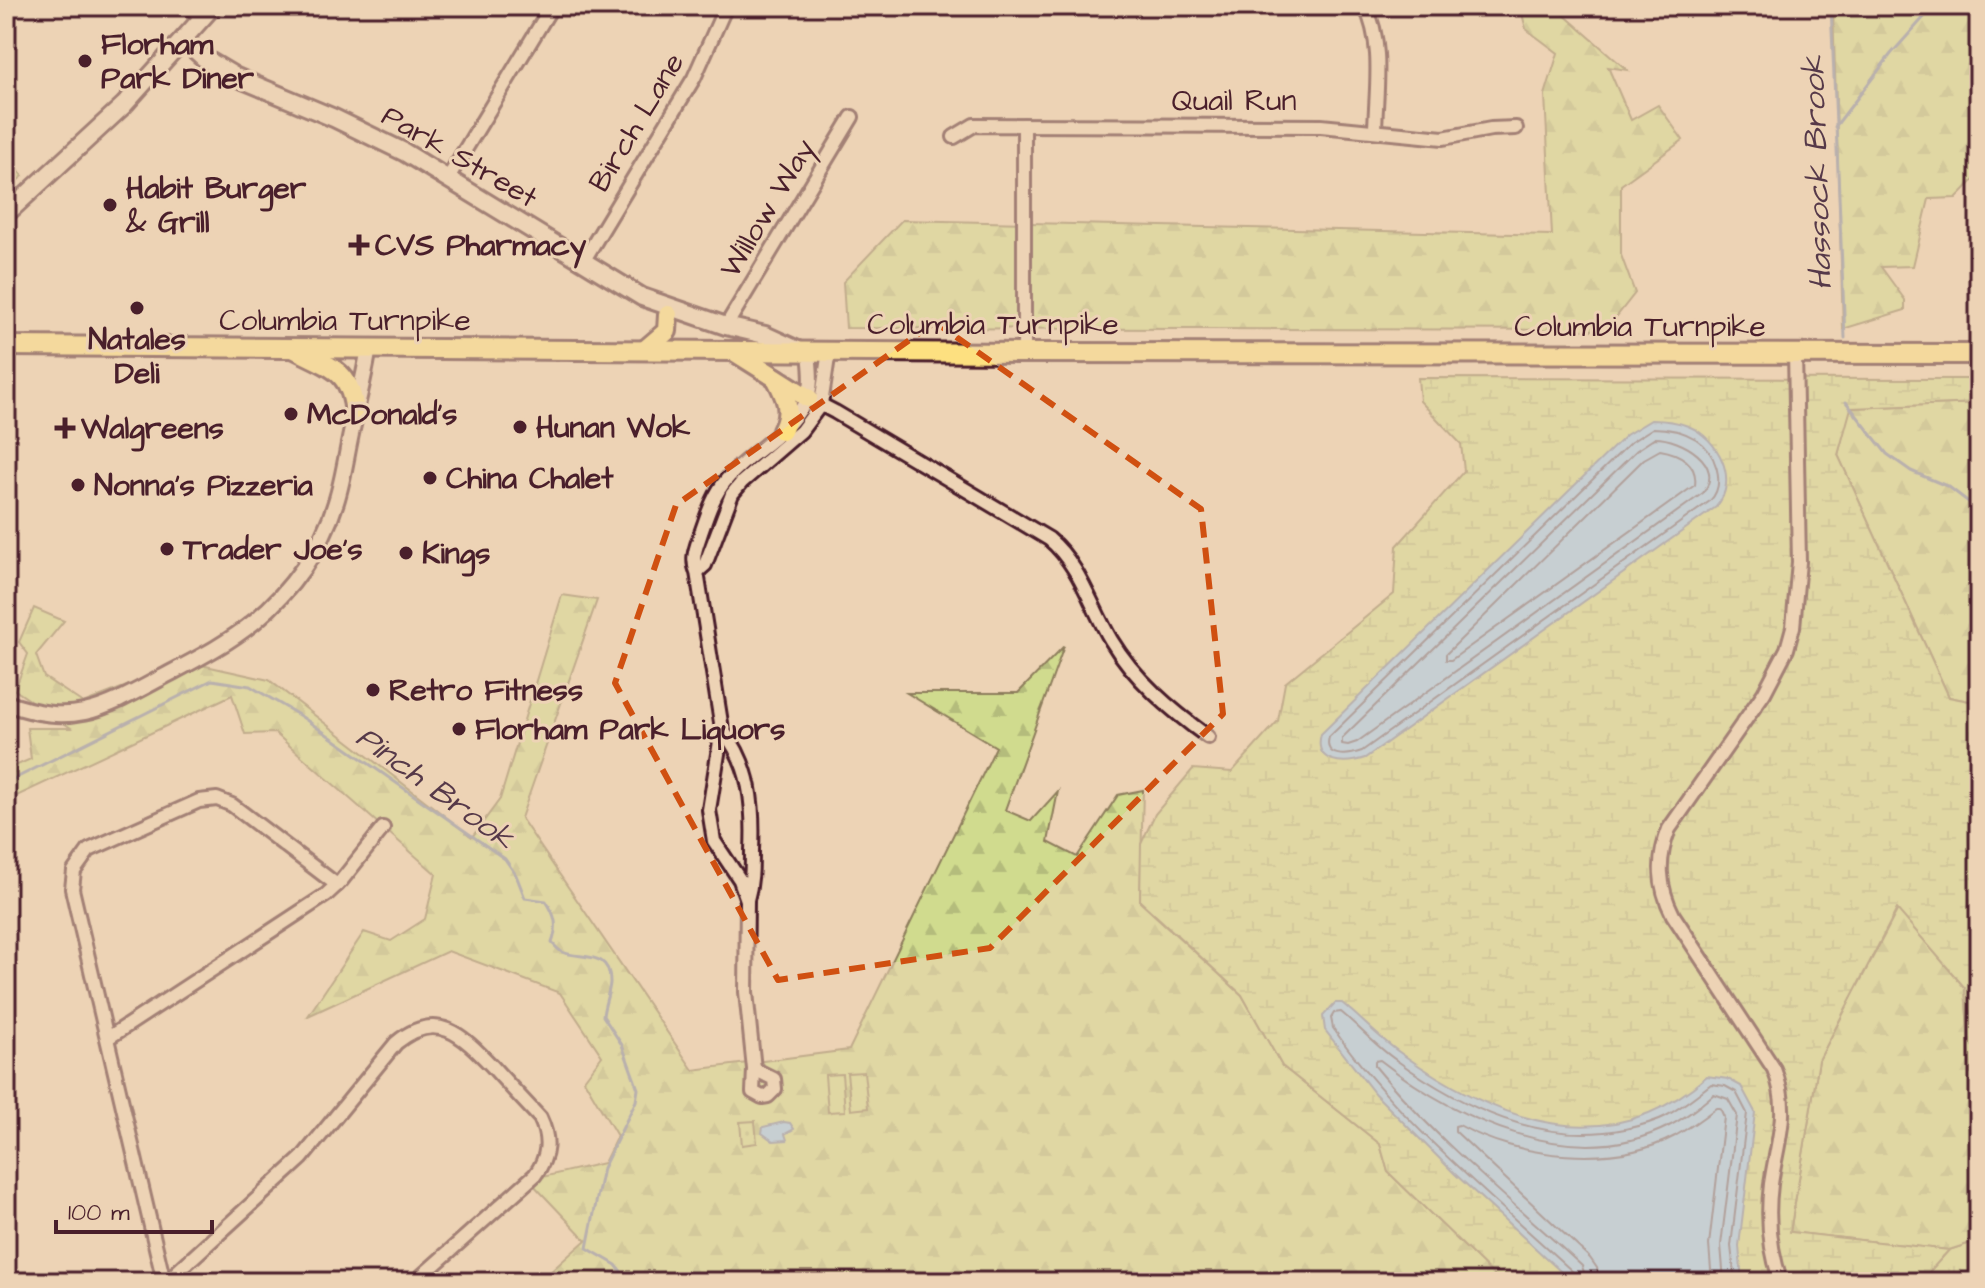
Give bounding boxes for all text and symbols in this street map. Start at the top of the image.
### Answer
place label: Florham Park Diner [101,24,255,100]
street label: Birch Lane [579,45,695,200]
marker: Florham Park Diner [76,52,94,70]
water label: Hassock Brook [1791,54,1844,291]
street label: Quail Run [1172,80,1296,122]
street label: Park Street [374,95,545,219]
street label: Willow Way [710,131,827,286]
place label: Habit Burger & Grill [125,168,307,244]
marker: Habit Burger & Grill [101,196,119,214]
place label: CVS Pharmacy [375,225,587,269]
marker: CVS Pharmacy [350,236,368,254]
marker: Natales Deli [128,299,146,317]
street label: Columbia Turnpike [219,300,471,342]
street label: Columbia Turnpike [867,304,1119,346]
street label: Columbia Turnpike [1514,306,1766,348]
place label: Natales Deli [88,319,186,395]
place label: McDonald's [307,394,457,436]
marker: McDonald's [282,405,300,423]
place label: Hunan Wok [536,407,691,449]
place label: Walgreens [80,408,224,452]
marker: Hunan Wok [511,418,529,436]
marker: Walgreens [56,419,74,437]
place label: China Chalet [446,458,614,500]
place label: Nonna's Pizzeria [94,465,314,507]
marker: China Chalet [421,469,439,487]
marker: Nonna's Pizzeria [69,476,87,494]
place label: Trader Joe's [182,529,363,571]
place label: Kings [422,533,490,577]
marker: Trader Joe's [158,540,176,558]
marker: Kings [397,544,415,562]
place label: Retro Fitness [389,670,583,712]
marker: Retro Fitness [364,681,382,699]
place label: Florham Park Liquors [475,709,785,751]
water label: Pinch Brook [347,715,525,862]
marker: Florham Park Liquors [450,720,468,738]
scale bar [56,1184,212,1234]
text: 100 m [68,1196,130,1230]

